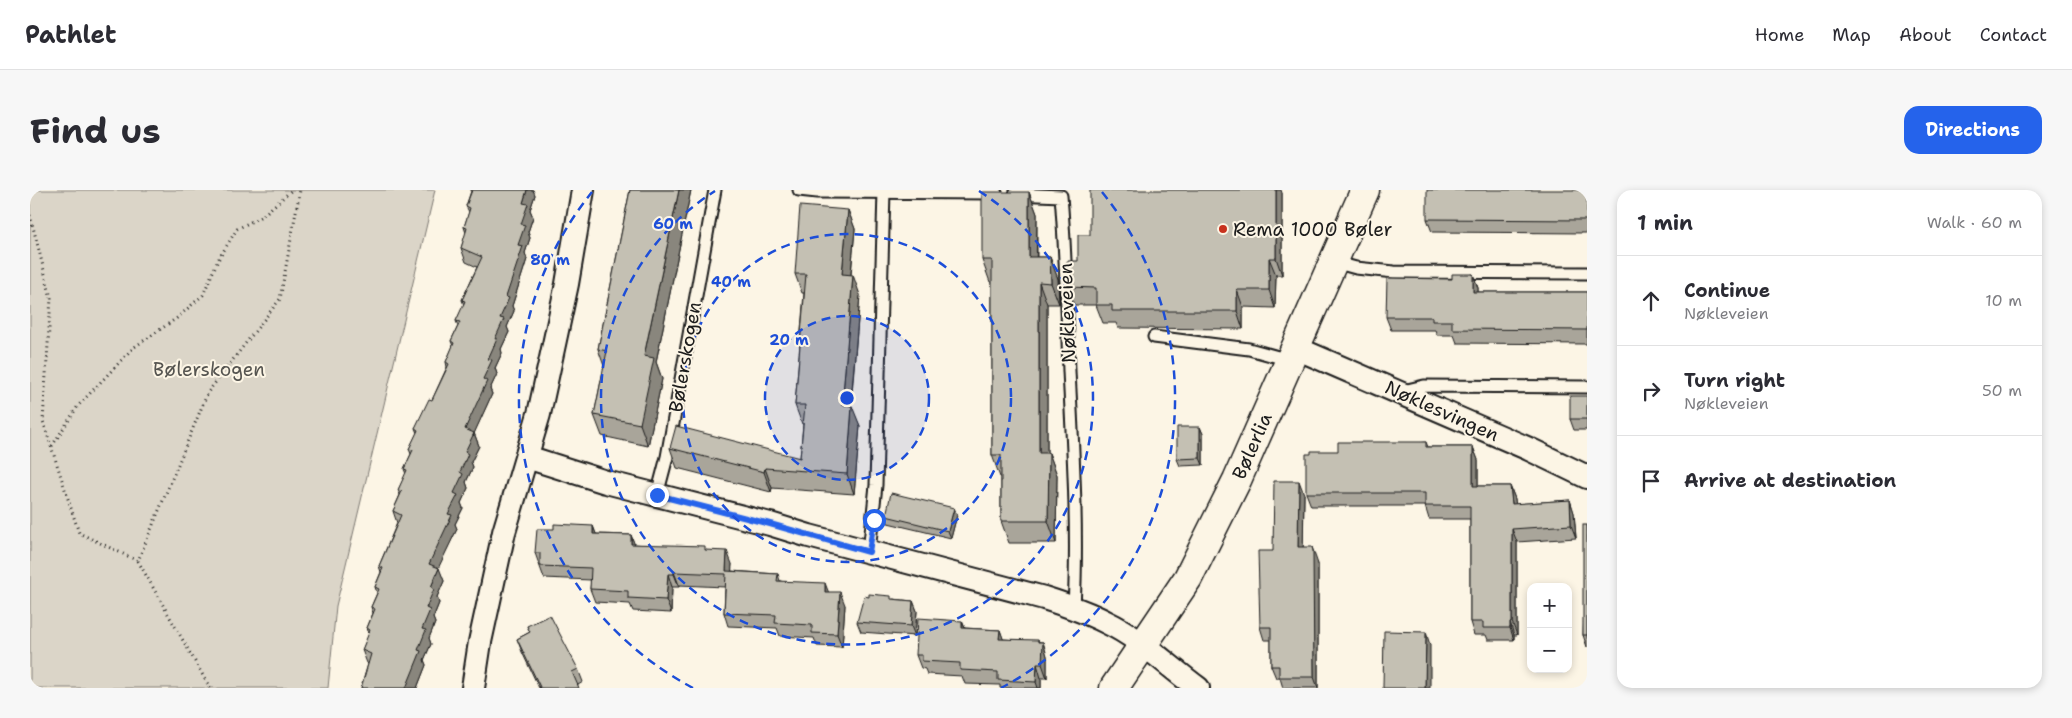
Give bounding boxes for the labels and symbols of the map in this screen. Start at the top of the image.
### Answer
text: 60 m [653,214,693,234]
place label: Rema 1000 Bøler [1233,217,1393,242]
marker: Rema 1000 Bøler [1217,223,1229,235]
text: 80 m [530,250,570,270]
street label: Nøkleveien [1053,262,1081,364]
text: 40 m [711,272,751,292]
street label: Bølerskogen [663,300,707,414]
text: 20 m [769,330,809,350]
park label: Bølerskogen [153,357,265,382]
street label: Nøklesvingen [1381,375,1503,447]
centre of rings [838,389,856,407]
street label: Bølerlia [1226,409,1278,483]
route end [646,484,669,507]
route start [863,509,886,532]

